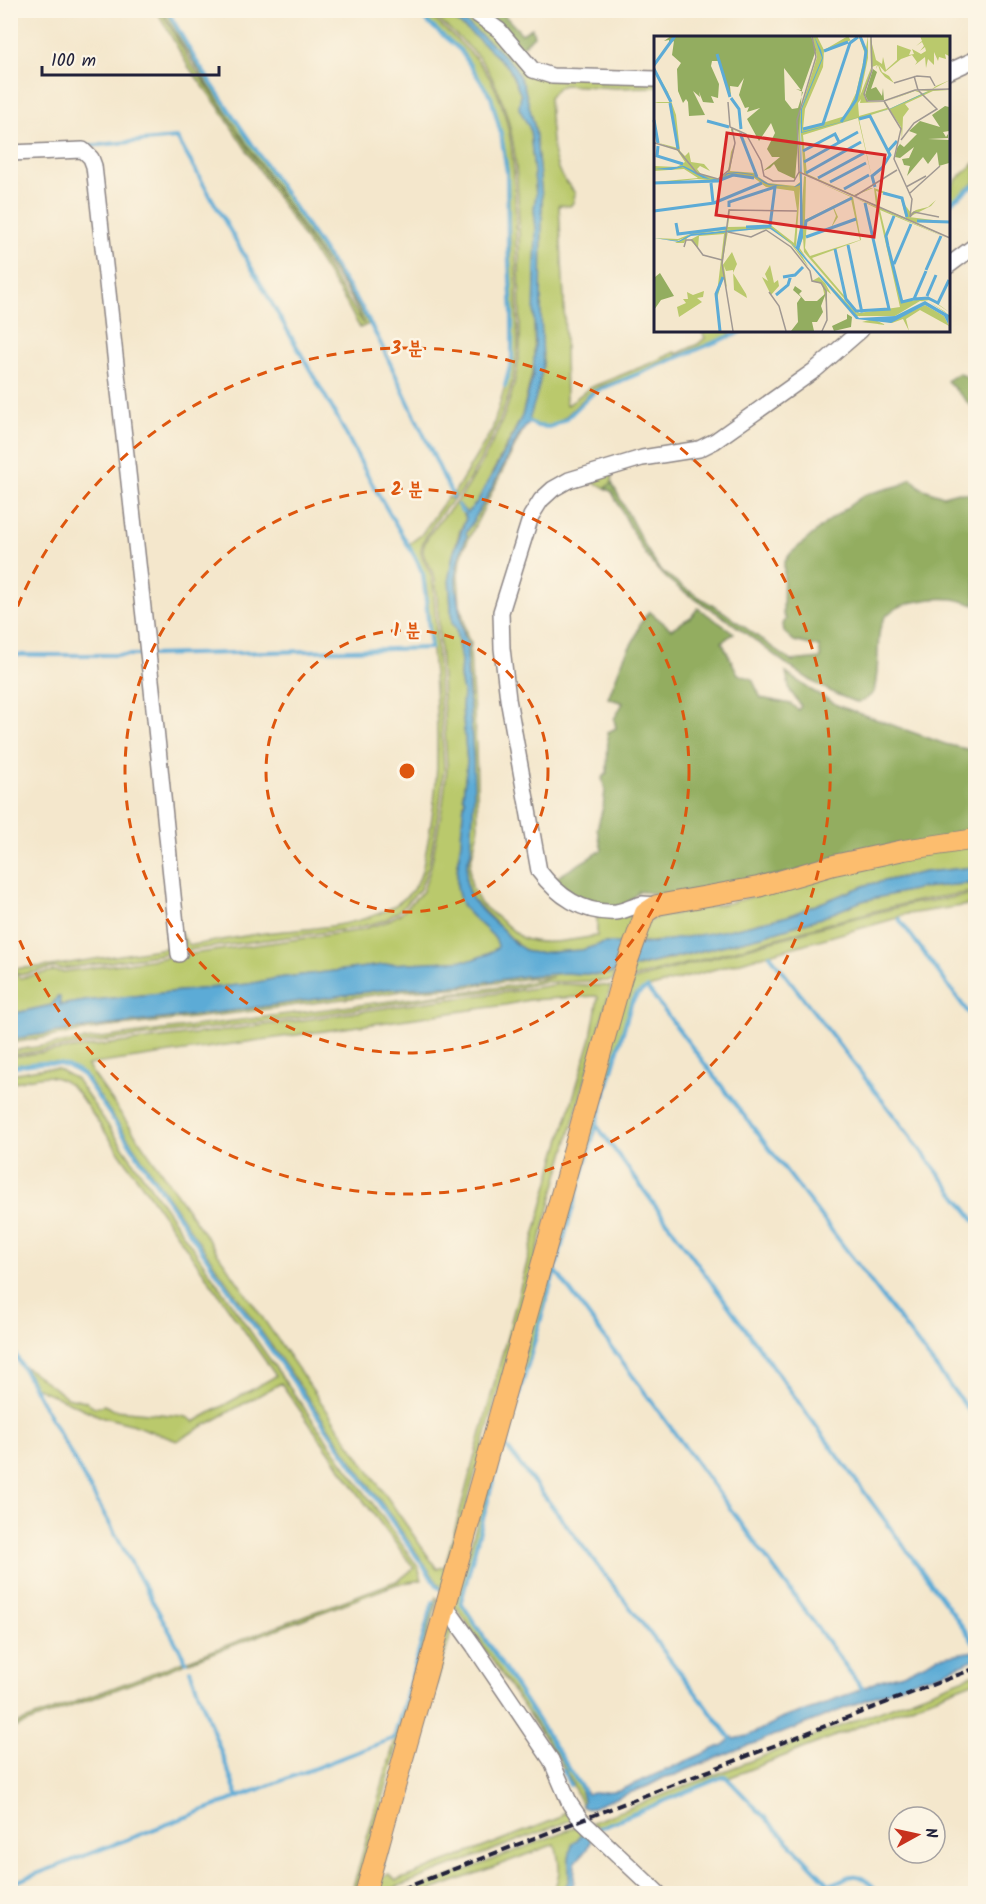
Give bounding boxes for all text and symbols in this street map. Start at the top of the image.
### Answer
inset map [654,36,950,332]
scale bar [42,39,219,77]
text: 100 m [51,47,96,76]
text: 3 분 [390,335,423,364]
text: 2 분 [391,476,423,505]
text: 1 분 [394,617,420,646]
centre of rings [397,761,417,781]
north arrow [887,1805,947,1865]
text: N [917,1826,943,1840]

